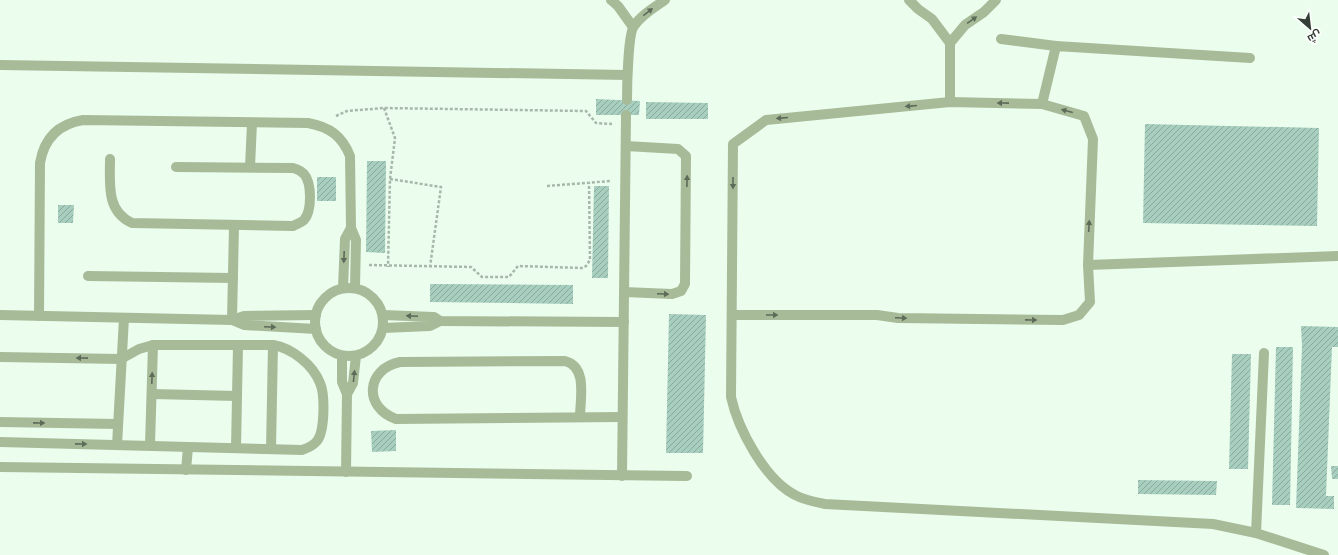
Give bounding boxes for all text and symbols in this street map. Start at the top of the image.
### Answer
one-way arrow [643,8,654,17]
north arrow [1290,8,1330,48]
one-way arrow [966,16,977,24]
text: ش [1305,27,1324,45]
one-way arrow [997,100,1009,107]
one-way arrow [905,103,917,109]
one-way arrow [1061,108,1073,114]
one-way arrow [776,115,788,121]
one-way arrow [684,174,690,187]
one-way arrow [730,177,736,190]
one-way arrow [1086,220,1093,232]
one-way arrow [341,251,347,264]
one-way arrow [657,290,669,297]
one-way arrow [406,312,418,319]
one-way arrow [766,312,779,318]
one-way arrow [895,315,908,321]
one-way arrow [1025,317,1038,323]
one-way arrow [264,323,276,330]
one-way arrow [75,355,88,361]
one-way arrow [351,370,357,382]
one-way arrow [149,372,156,384]
one-way arrow [33,420,46,426]
one-way arrow [75,441,88,447]

